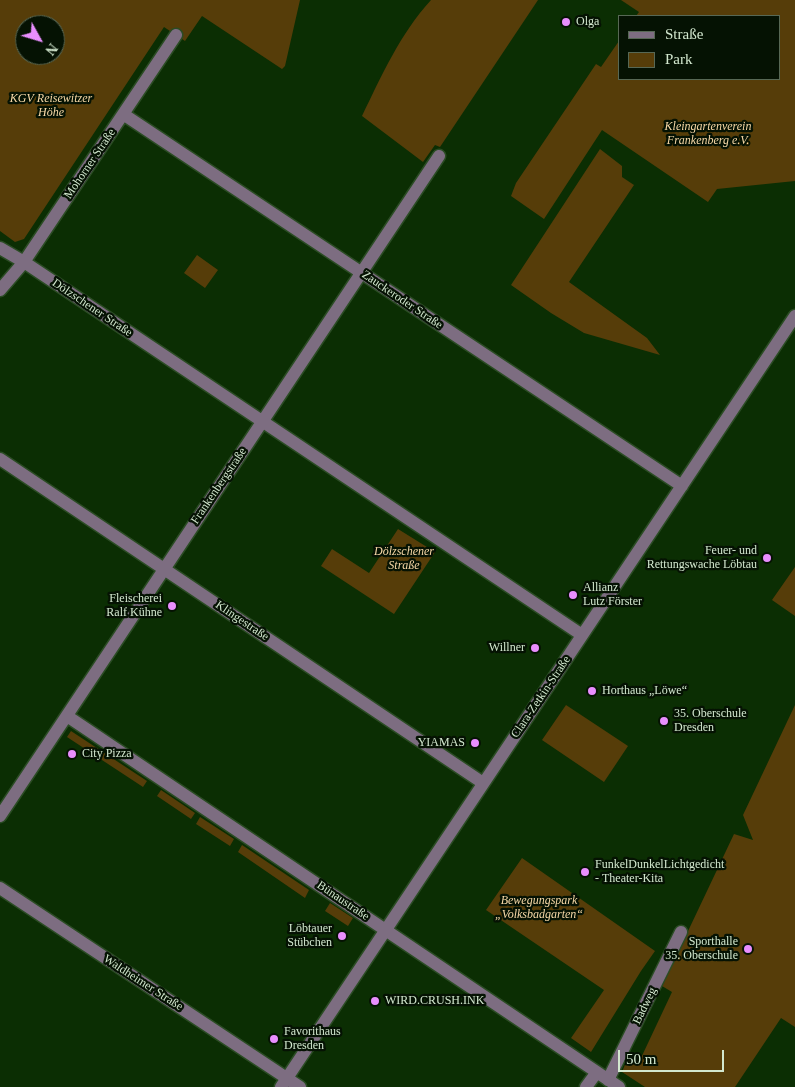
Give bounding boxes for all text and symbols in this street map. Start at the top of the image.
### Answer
north arrow [15,15,65,65]
place label: Olga [576,15,599,29]
legend [618,15,780,80]
marker: Olga [560,16,572,28]
text: Straße [665,26,703,42]
text: N [42,40,60,58]
text: Park [665,51,693,67]
park label: KGV Reisewitzer Höhe [10,92,92,120]
park label: Kleingartenverein Frankenberg e.V. [665,120,751,148]
street label: Mohorner Straße [61,126,119,202]
street label: Zauckeroder Straße [359,268,445,332]
street label: Dölzschener Straße [49,276,135,340]
street label: Frankenbergstraße [188,445,250,527]
place label: Feuer- und Rettungswache Löbtau [647,544,757,572]
park label: Dölzschener Straße [374,545,434,573]
marker: Feuer- und Rettungswache Löbtau [761,552,773,564]
place label: Allianz Lutz Förster [583,581,642,609]
marker: Allianz Lutz Förster [567,589,579,601]
place label: Fleischerei Ralf Kühne [106,592,162,620]
street label: Klingestraße [213,598,271,644]
marker: Fleischerei Ralf Kühne [166,600,178,612]
place label: Willner [489,641,525,655]
marker: Willner [529,642,541,654]
street label: Clara-Zetkin-Straße [508,653,574,741]
place label: Horthaus „Löwe“ [602,684,687,698]
marker: Horthaus „Löwe“ [586,685,598,697]
place label: 35. Oberschule Dresden [674,707,747,735]
marker: 35. Oberschule Dresden [658,715,670,727]
place label: YIAMAS [418,736,465,750]
marker: YIAMAS [469,737,481,749]
place label: City Pizza [82,747,132,761]
marker: City Pizza [66,748,78,760]
place label: FunkelDunkelLichtgedicht - Theater-Kita [595,858,724,886]
marker: FunkelDunkelLichtgedicht - Theater-Kita [579,866,591,878]
street label: Bünaustraße [314,878,372,924]
park label: Bewegungspark „Volksbadgarten“ [495,894,583,922]
place label: Löbtauer Stübchen [287,922,332,950]
marker: Löbtauer Stübchen [336,930,348,942]
place label: Sporthalle 35. Oberschule [665,935,738,963]
marker: Sporthalle 35. Oberschule [742,943,754,955]
street label: Waldheimer Straße [101,952,185,1014]
street label: Badweg [630,985,660,1027]
place label: WIRD.CRUSH.INK [385,994,484,1008]
marker: WIRD.CRUSH.INK [369,995,381,1007]
place label: Favorithaus Dresden [284,1025,341,1053]
marker: Favorithaus Dresden [268,1033,280,1045]
scale bar [620,1040,726,1072]
text: 50 m [626,1051,656,1067]

